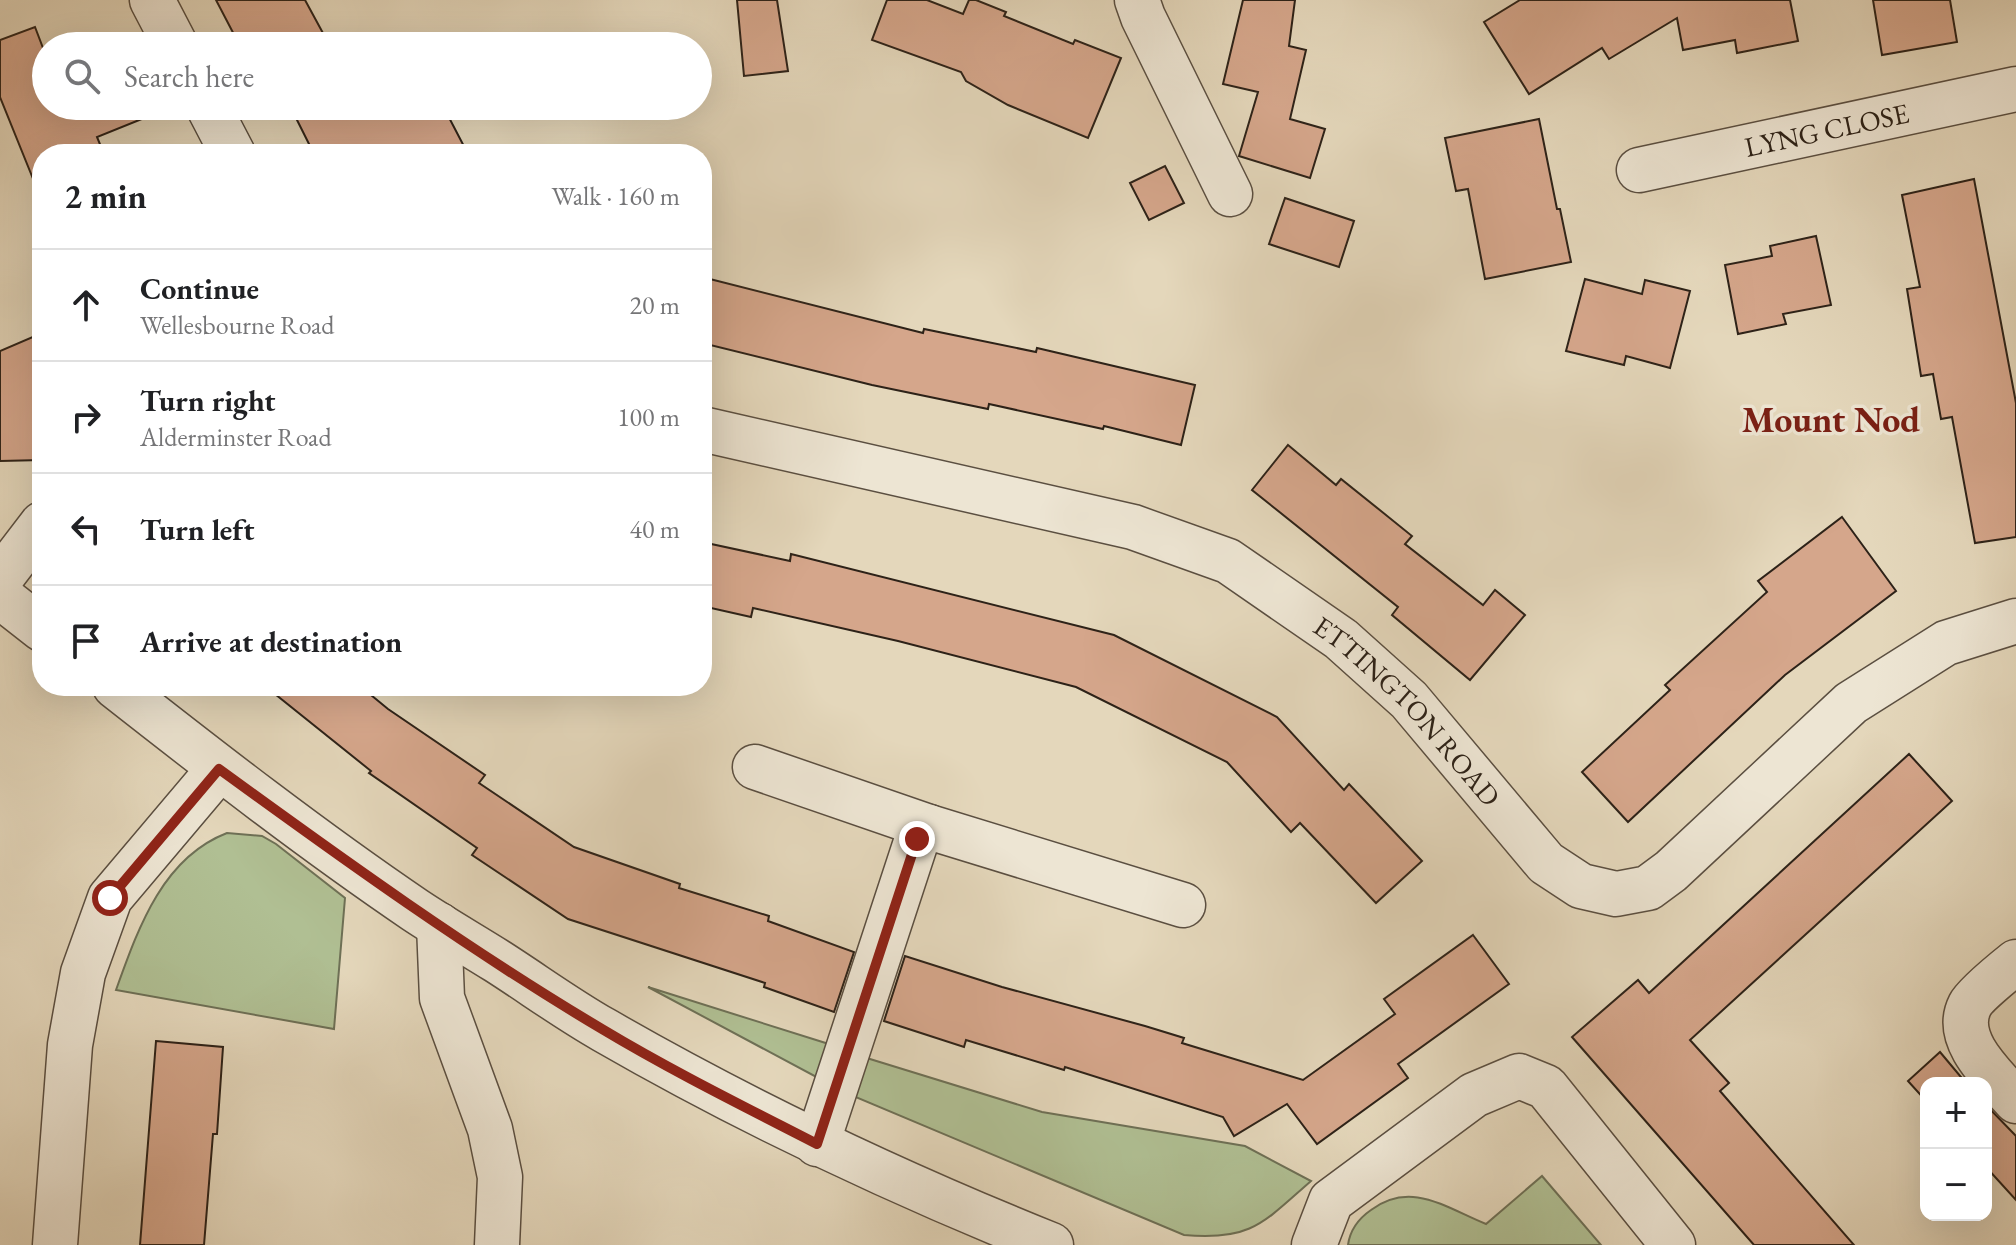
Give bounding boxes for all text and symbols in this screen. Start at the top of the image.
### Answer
search box [32,32,712,120]
icon: search [60,54,104,98]
text: Search here [124,57,254,96]
street label: LYNG CLOSE [1741,94,1912,165]
text: 2 min [64,174,147,218]
text: Walk · 160 m [552,179,680,213]
text: Continue [140,269,259,308]
icon: ahead [64,283,108,327]
text: 20 m [630,288,680,322]
text: Wellesbourne Road [140,308,335,342]
text: Turn right [140,381,276,420]
icon: right [64,395,108,439]
district label: Mount Nod [1742,396,1920,443]
text: 100 m [617,400,680,434]
text: Alderminster Road [140,420,332,454]
icon: left [64,507,108,551]
text: Turn left [140,510,254,549]
text: 40 m [630,512,680,546]
street label: ETTINGTON ROAD [1307,608,1509,814]
icon: arrive [64,619,108,663]
text: Arrive at destination [140,622,402,661]
route end [899,821,935,857]
route start [92,880,128,916]
map controls [1920,1077,1992,1221]
button: + [1920,1077,1992,1149]
button: − [1920,1149,1992,1221]

